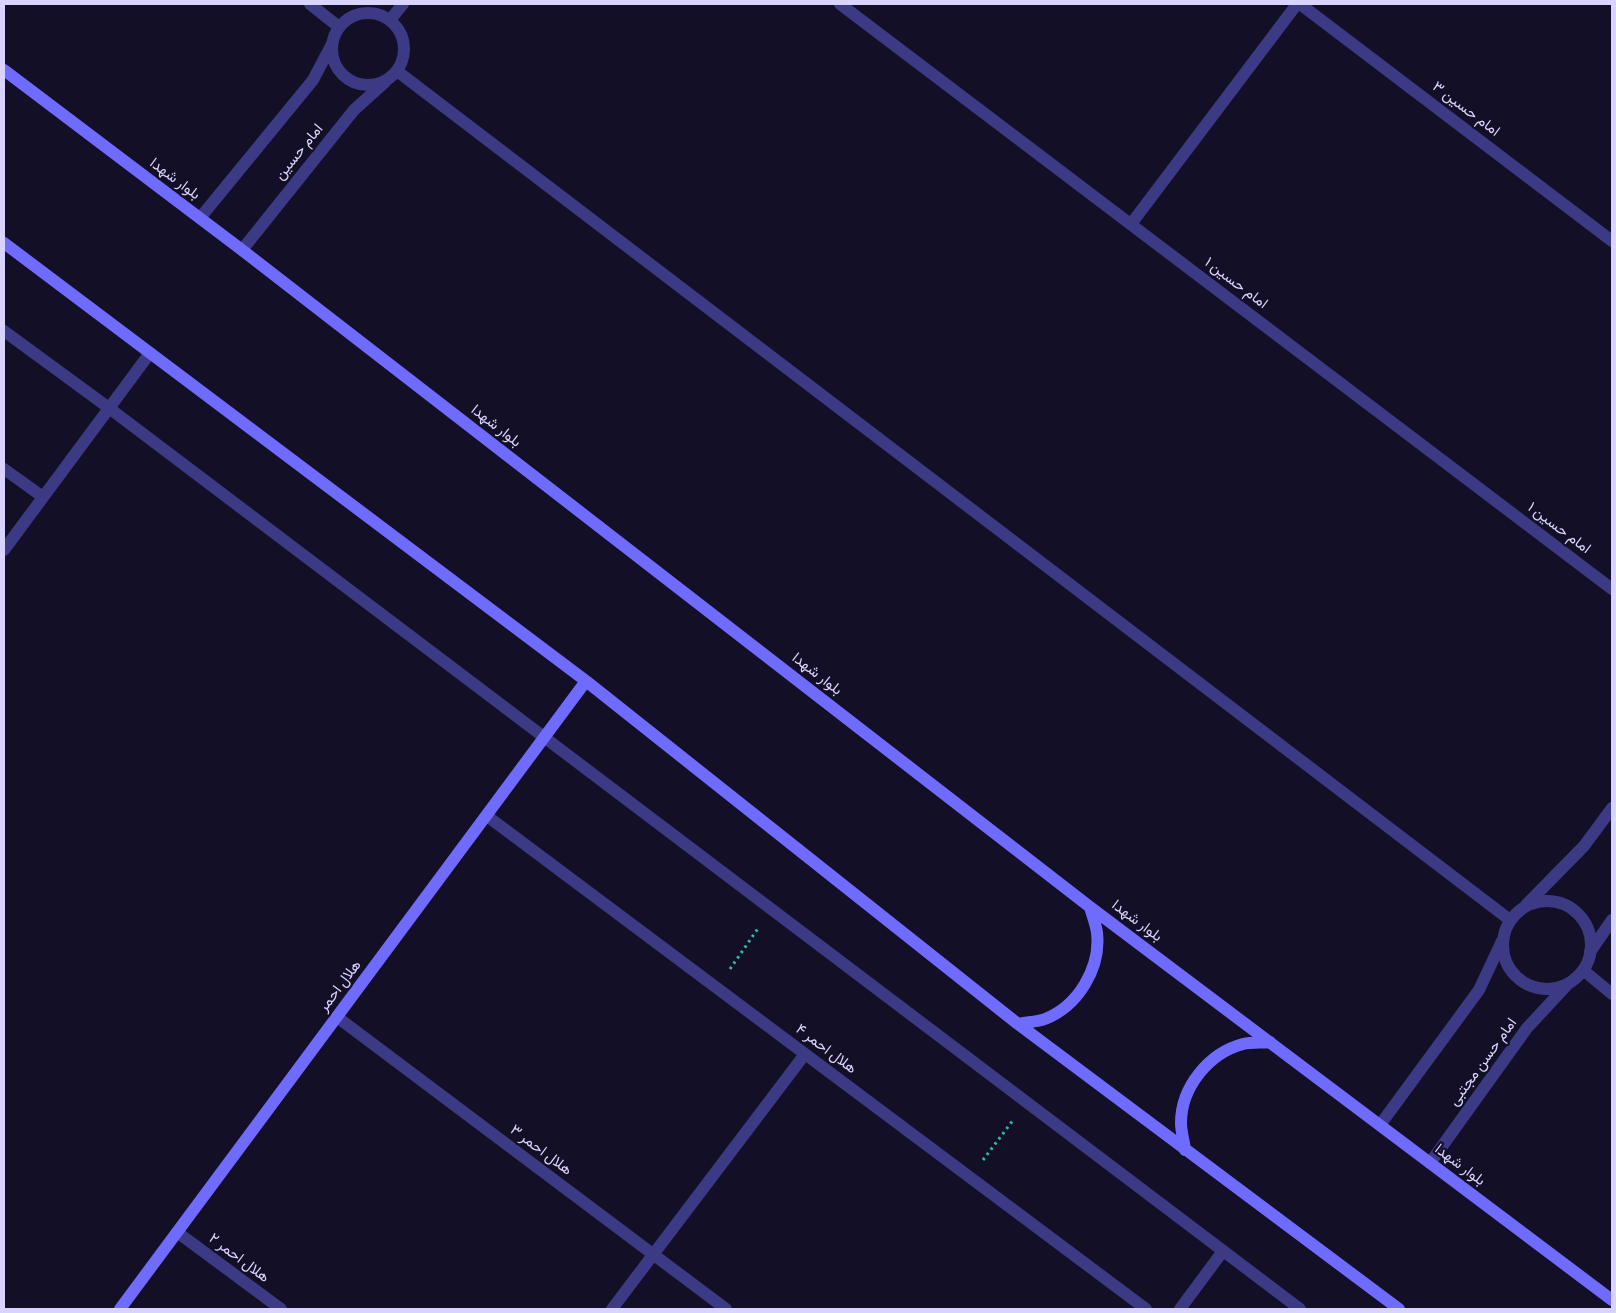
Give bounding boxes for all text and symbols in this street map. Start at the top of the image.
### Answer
street label: امام حسین ۳ [1429,78,1503,140]
street label: امام حسین [271,120,327,184]
street label: بلوار شهدا [146,154,204,204]
street label: امام حسین ۱ [1201,253,1271,313]
street label: بلوار شهدا [467,401,525,451]
street label: امام حسین ۱ [1524,498,1594,558]
street label: بلوار شهدا [788,649,846,699]
street label: بلوار شهدا [1108,896,1166,946]
street label: هلال احمر [315,957,365,1015]
street label: امام حسن مجتبی [1445,1015,1521,1109]
street label: هلال احمر ۴ [792,1020,860,1078]
street label: هلال احمر ۳ [506,1121,576,1179]
street label: بلوار شهدا [1431,1140,1489,1190]
street label: هلال احمر ۲ [205,1229,273,1287]

